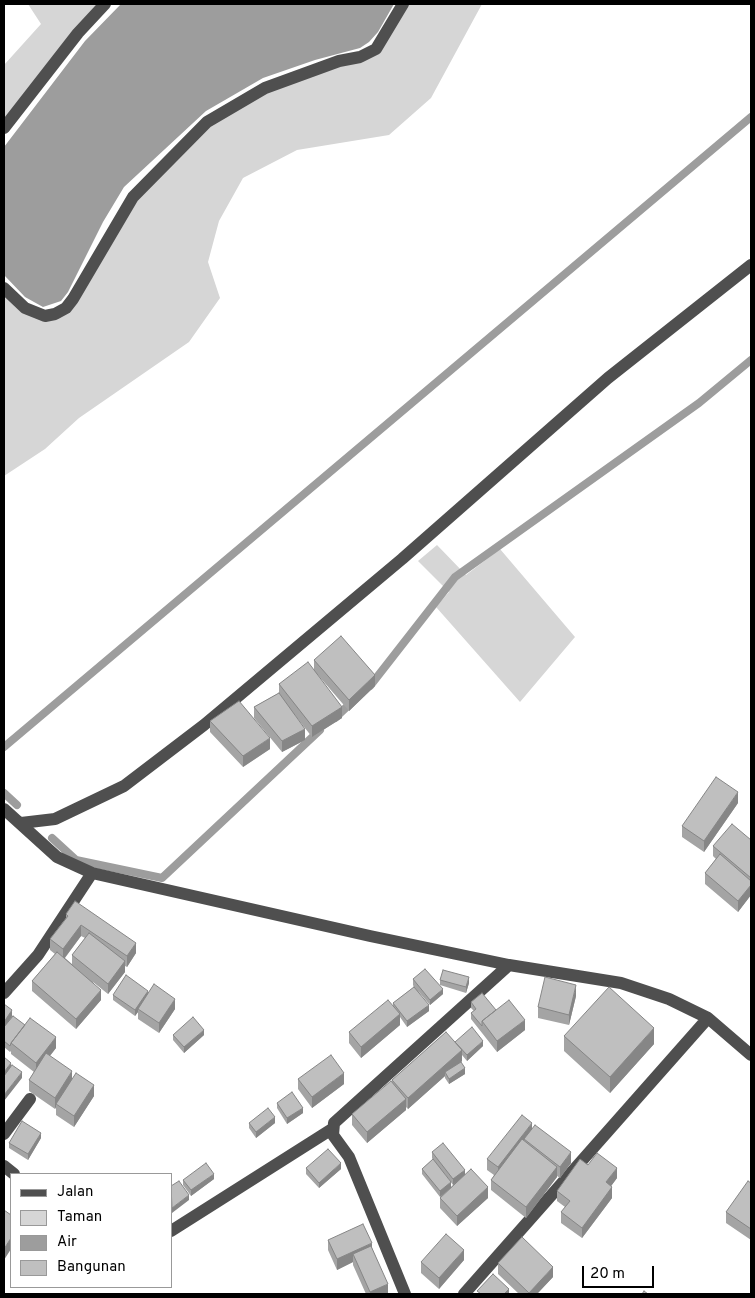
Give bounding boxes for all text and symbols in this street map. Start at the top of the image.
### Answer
legend [10,1173,172,1288]
text: Jalan [57,1183,94,1202]
text: Taman [57,1208,102,1227]
text: Air [57,1233,77,1252]
scale bar [585,1256,658,1288]
text: Bangunan [57,1258,126,1277]
text: 20 m [590,1265,625,1284]

